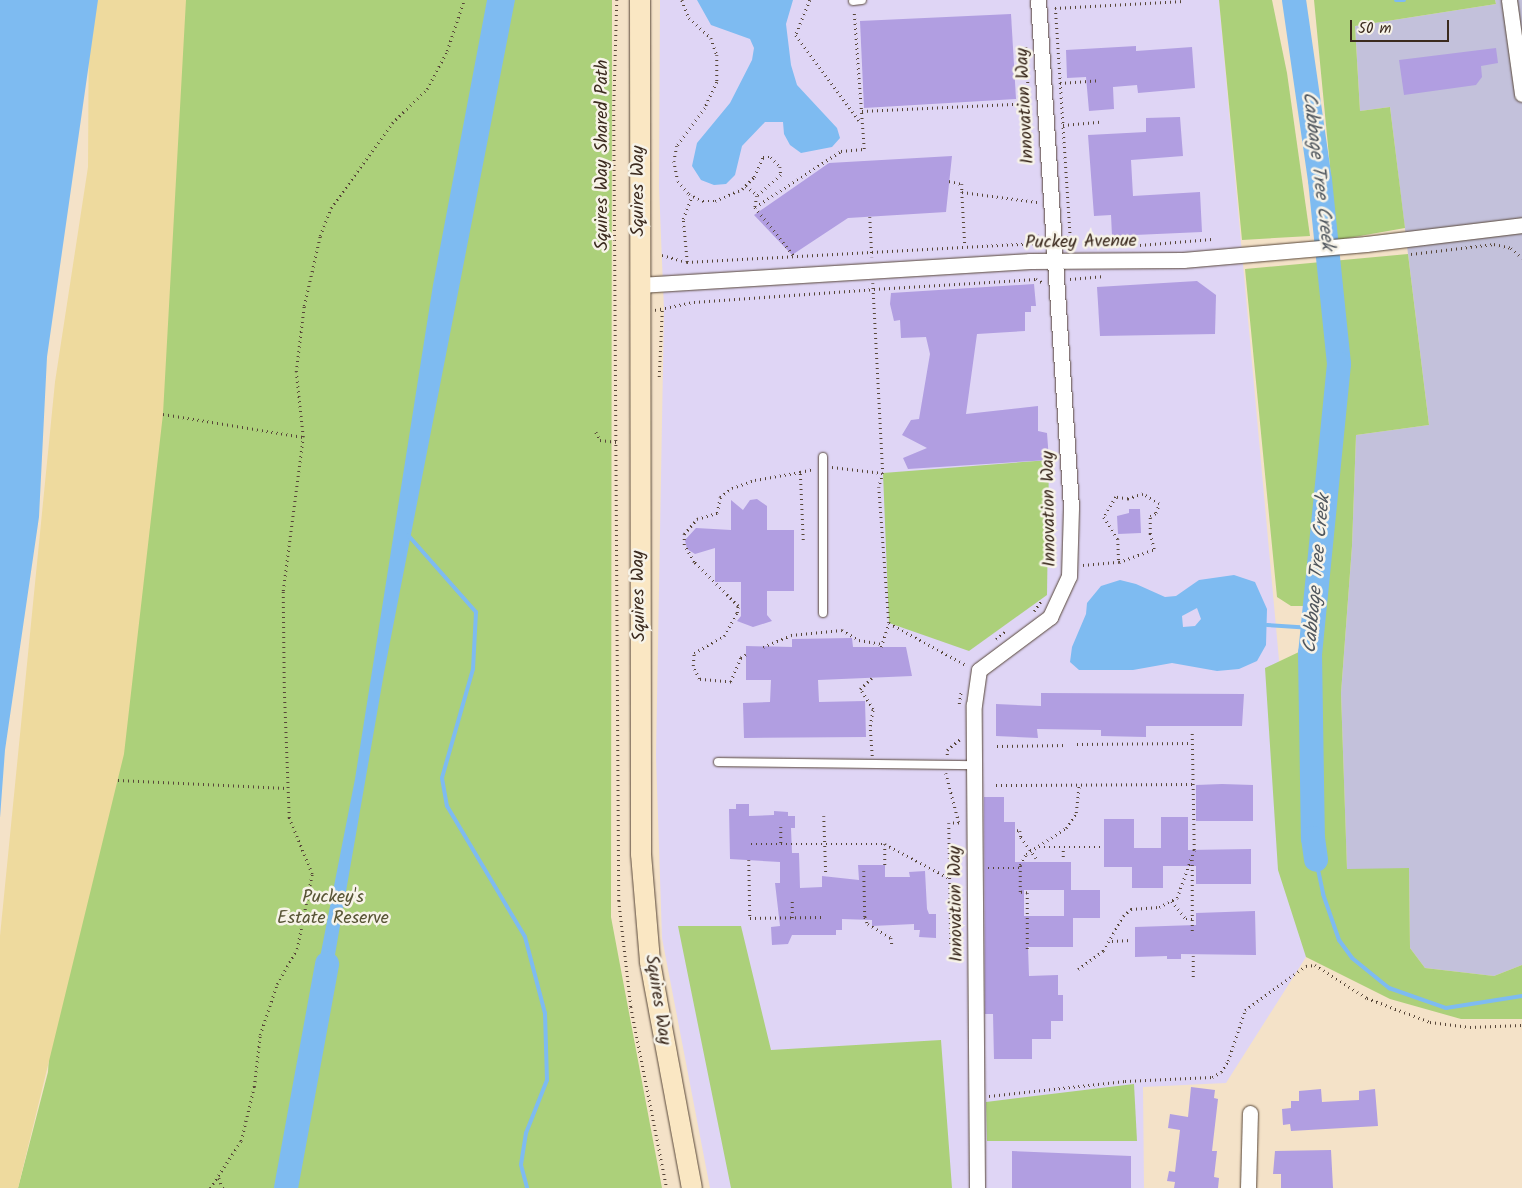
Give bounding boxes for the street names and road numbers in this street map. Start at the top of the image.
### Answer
street label: Innovation Way [1012,47,1040,165]
street label: Squires Way Shared Path [592,60,614,250]
street label: Squires Way [628,146,650,236]
street label: Puckey Avenue [1025,231,1137,255]
street label: Innovation Way [1038,451,1062,567]
street label: Squires Way [628,550,652,642]
street label: Innovation Way [945,846,969,962]
street label: Squires Way [639,953,675,1047]

